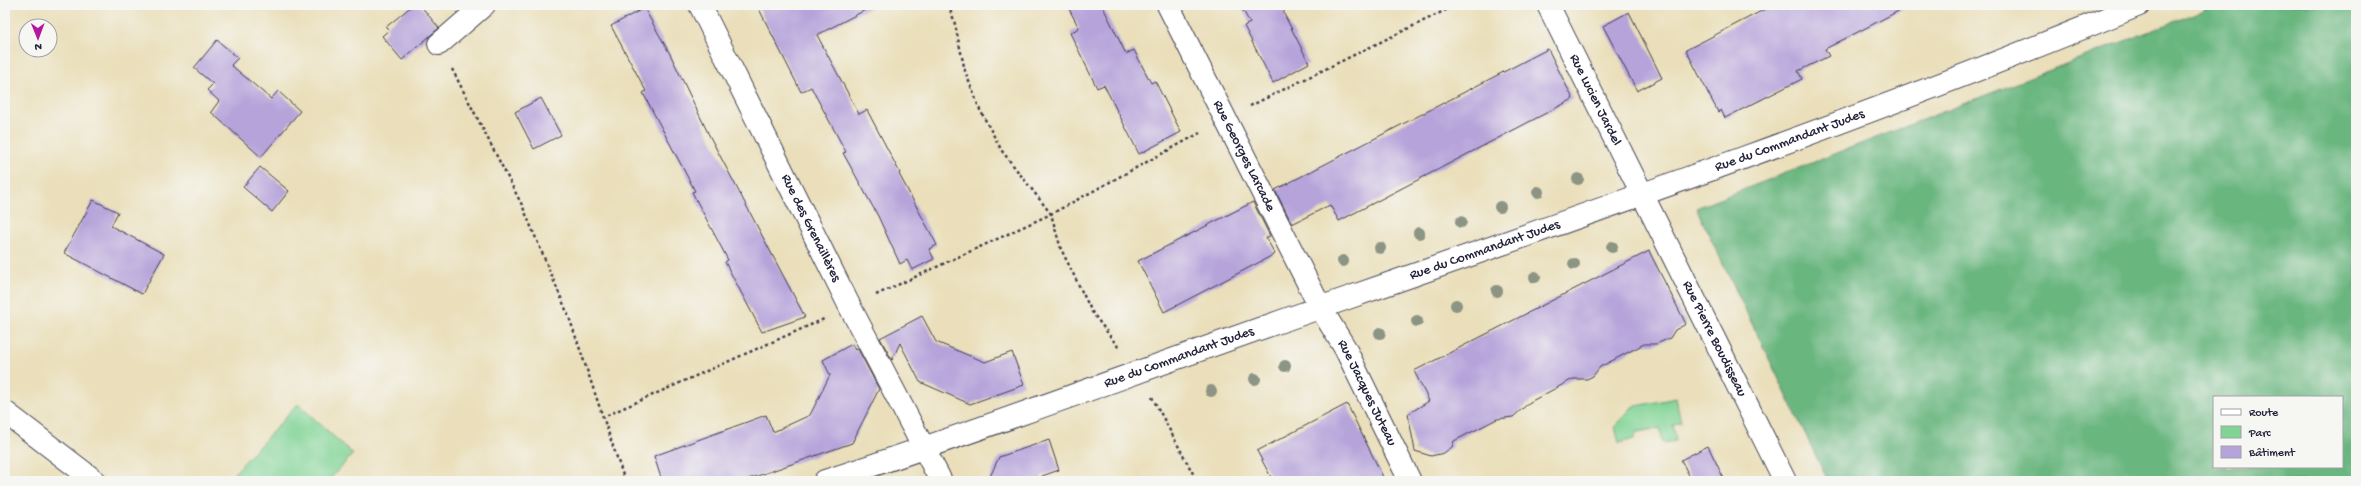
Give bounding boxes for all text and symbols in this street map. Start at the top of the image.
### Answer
north arrow [18,18,58,58]
text: N [34,40,42,52]
street label: Rue Lucien Jardel [1565,51,1625,148]
street label: Rue Georges Larcade [1209,97,1279,215]
street label: Rue du Commandant Judes [1713,105,1868,176]
street label: Rue des Grenaillères [777,172,845,285]
street label: Rue du Commandant Judes [1407,216,1563,284]
street label: Rue Pierre Boudisseau [1678,278,1750,400]
street label: Rue du Commandant Judes [1102,323,1257,392]
street label: Rue Jacques Juteau [1333,336,1400,449]
legend [2213,396,2343,468]
text: Route [2249,407,2279,421]
text: Parc [2248,427,2272,441]
text: Bâtiment [2248,447,2296,461]

